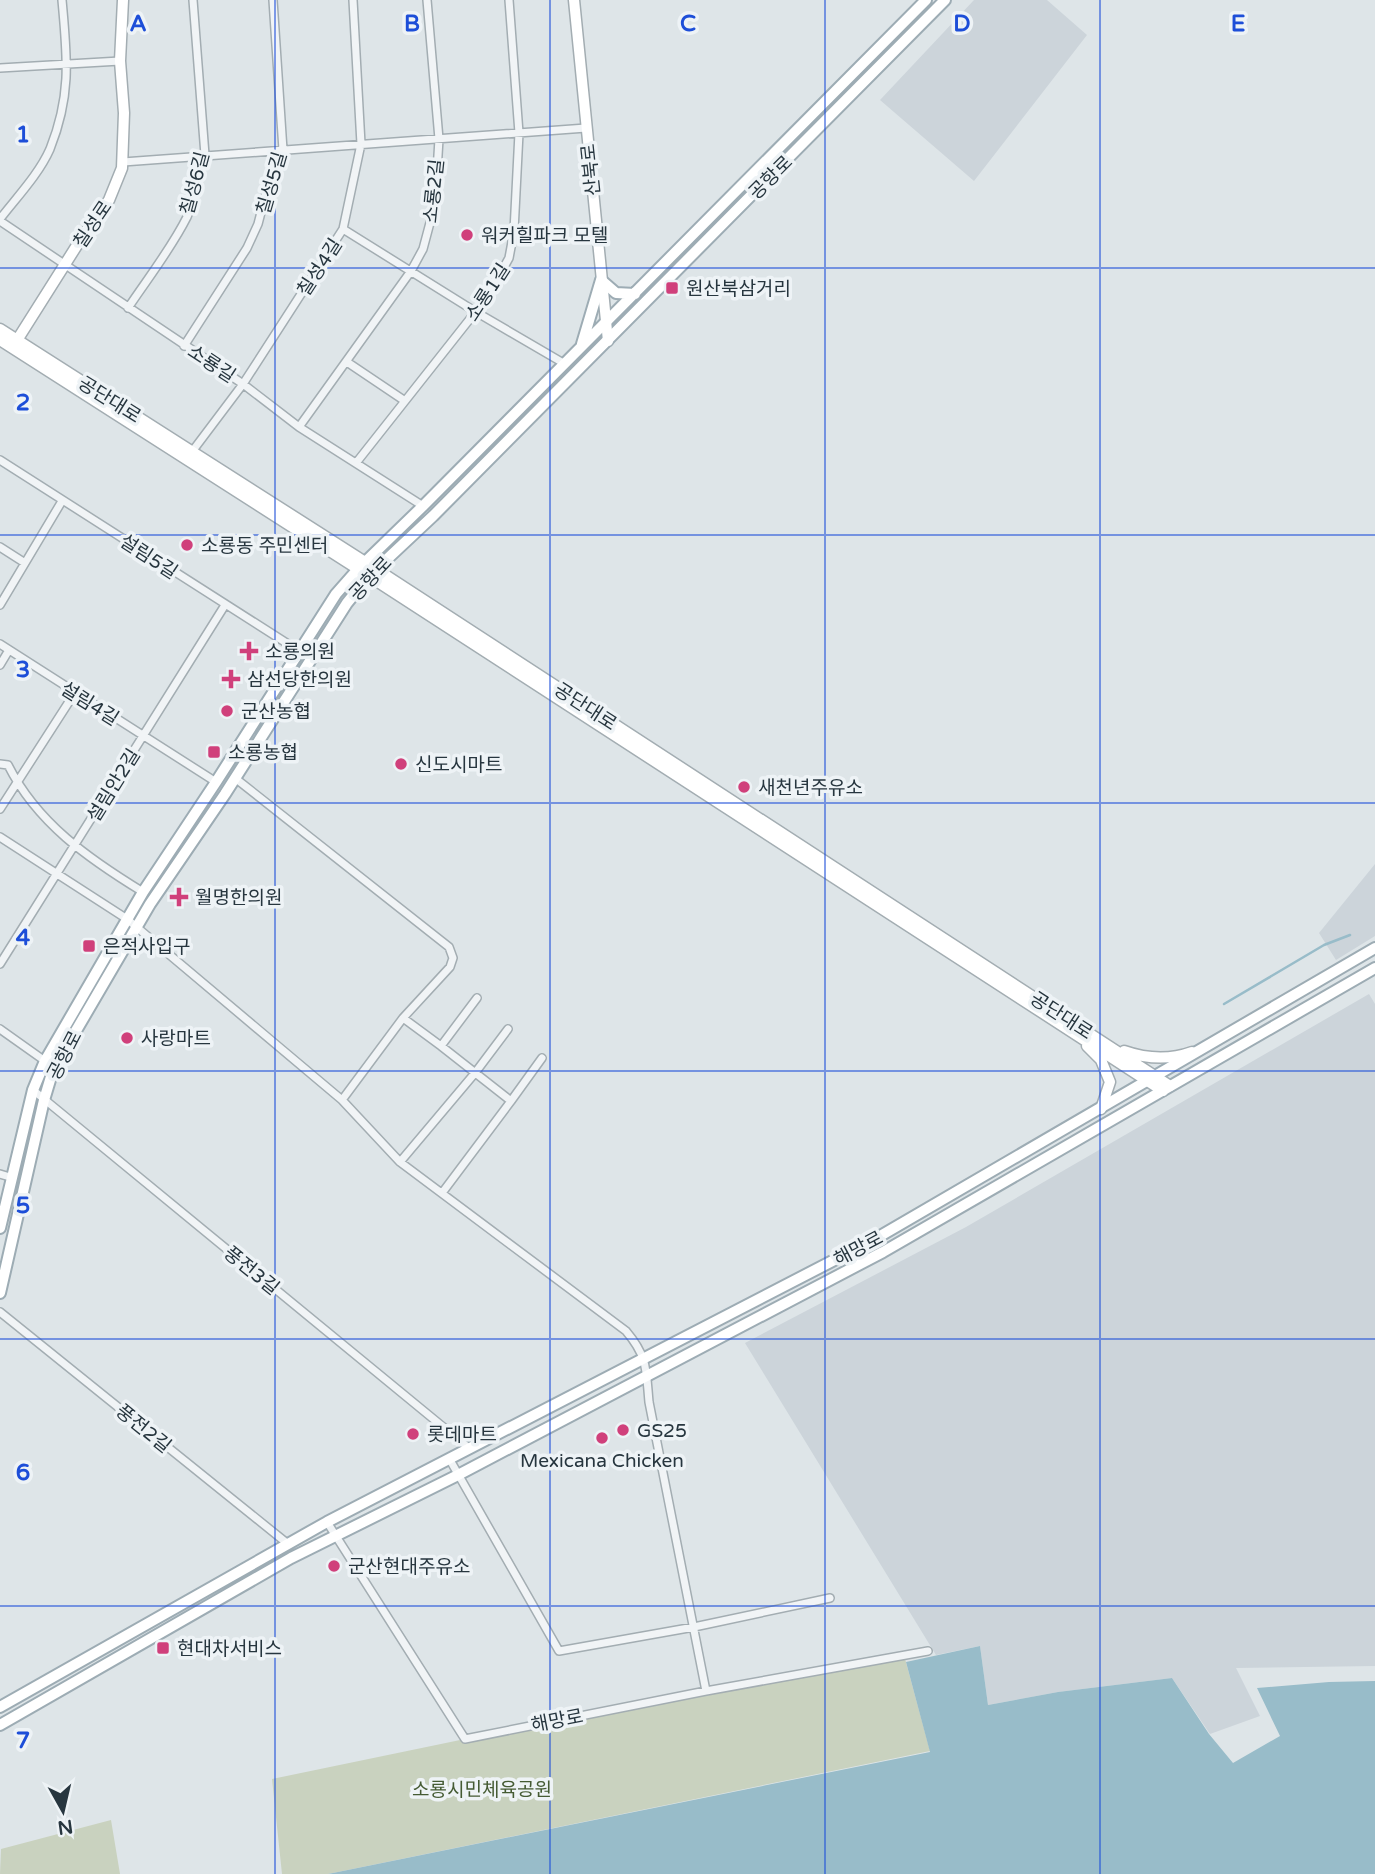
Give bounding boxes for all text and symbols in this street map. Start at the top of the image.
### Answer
text: A [129,10,147,38]
text: B [404,10,420,38]
text: C [680,10,696,38]
text: D [953,10,971,38]
text: E [1231,10,1245,38]
text: 1 [16,121,30,149]
street label: 산북로 [577,143,605,197]
street label: 칠성6길 [176,149,214,217]
street label: 칠성5길 [253,149,291,217]
street label: 공항로 [744,151,797,204]
street label: 소룡2길 [420,158,448,224]
street label: 칠성로 [69,197,117,252]
place label: 워커힐파크 모텔 [481,225,608,247]
marker: 워커힐파크 모텔 [459,227,475,243]
street label: 칠성4길 [293,235,347,301]
street label: 소룡1길 [461,260,515,326]
place label: 원산북삼거리 [686,278,791,300]
marker: 원산북삼거리 [664,280,680,296]
street label: 소룡길 [183,340,239,387]
street label: 공단대로 [74,372,145,428]
text: 2 [16,389,30,417]
street label: 설림5길 [115,530,181,584]
place label: 소룡동 주민센터 [201,535,328,557]
marker: 소룡동 주민센터 [179,537,195,553]
street label: 공항로 [345,552,397,605]
marker: 소룡의원 [239,641,259,661]
place label: 소룡의원 [265,641,335,663]
text: 3 [16,656,30,684]
marker: 삼선당한의원 [221,669,241,689]
place label: 삼선당한의원 [247,669,352,691]
street label: 설림4길 [56,677,123,730]
street label: 공단대로 [550,679,621,735]
place label: 군산농협 [241,701,311,723]
marker: 군산농협 [219,703,235,719]
place label: 소룡농협 [228,742,298,764]
marker: 소룡농협 [206,744,222,760]
street label: 설림안2길 [83,745,145,826]
place label: 신도시마트 [415,754,502,776]
marker: 신도시마트 [393,756,409,772]
place label: 새천년주유소 [758,777,863,799]
marker: 새천년주유소 [736,779,752,795]
marker: 월명한의원 [169,887,189,907]
place label: 월명한의원 [195,887,282,909]
text: 4 [16,924,31,952]
place label: 은적사입구 [103,936,190,958]
marker: 은적사입구 [81,938,97,954]
street label: 공단대로 [1026,988,1097,1044]
street label: 공항로 [43,1027,87,1084]
place label: 사랑마트 [141,1028,211,1050]
marker: 사랑마트 [119,1030,135,1046]
text: 5 [16,1192,30,1220]
street label: 해망로 [830,1227,887,1271]
street label: 풍전3길 [219,1242,283,1300]
street label: 풍전2길 [111,1400,175,1458]
place label: GS25 [637,1420,687,1442]
marker: GS25 [615,1422,631,1438]
place label: 롯데마트 [427,1424,497,1446]
marker: 롯데마트 [405,1426,421,1442]
marker: Mexicana Chicken [594,1430,610,1446]
place label: Mexicana Chicken [520,1450,684,1472]
text: 6 [16,1459,30,1487]
place label: 군산현대주유소 [348,1556,470,1578]
marker: 군산현대주유소 [326,1558,342,1574]
place label: 현대차서비스 [177,1638,282,1660]
marker: 현대차서비스 [155,1640,171,1656]
street label: 해망로 [529,1705,585,1737]
text: 7 [16,1727,30,1755]
north arrow [28,1776,98,1846]
park label: 소룡시민체육공원 [412,1779,552,1801]
text: N [56,1815,74,1839]

